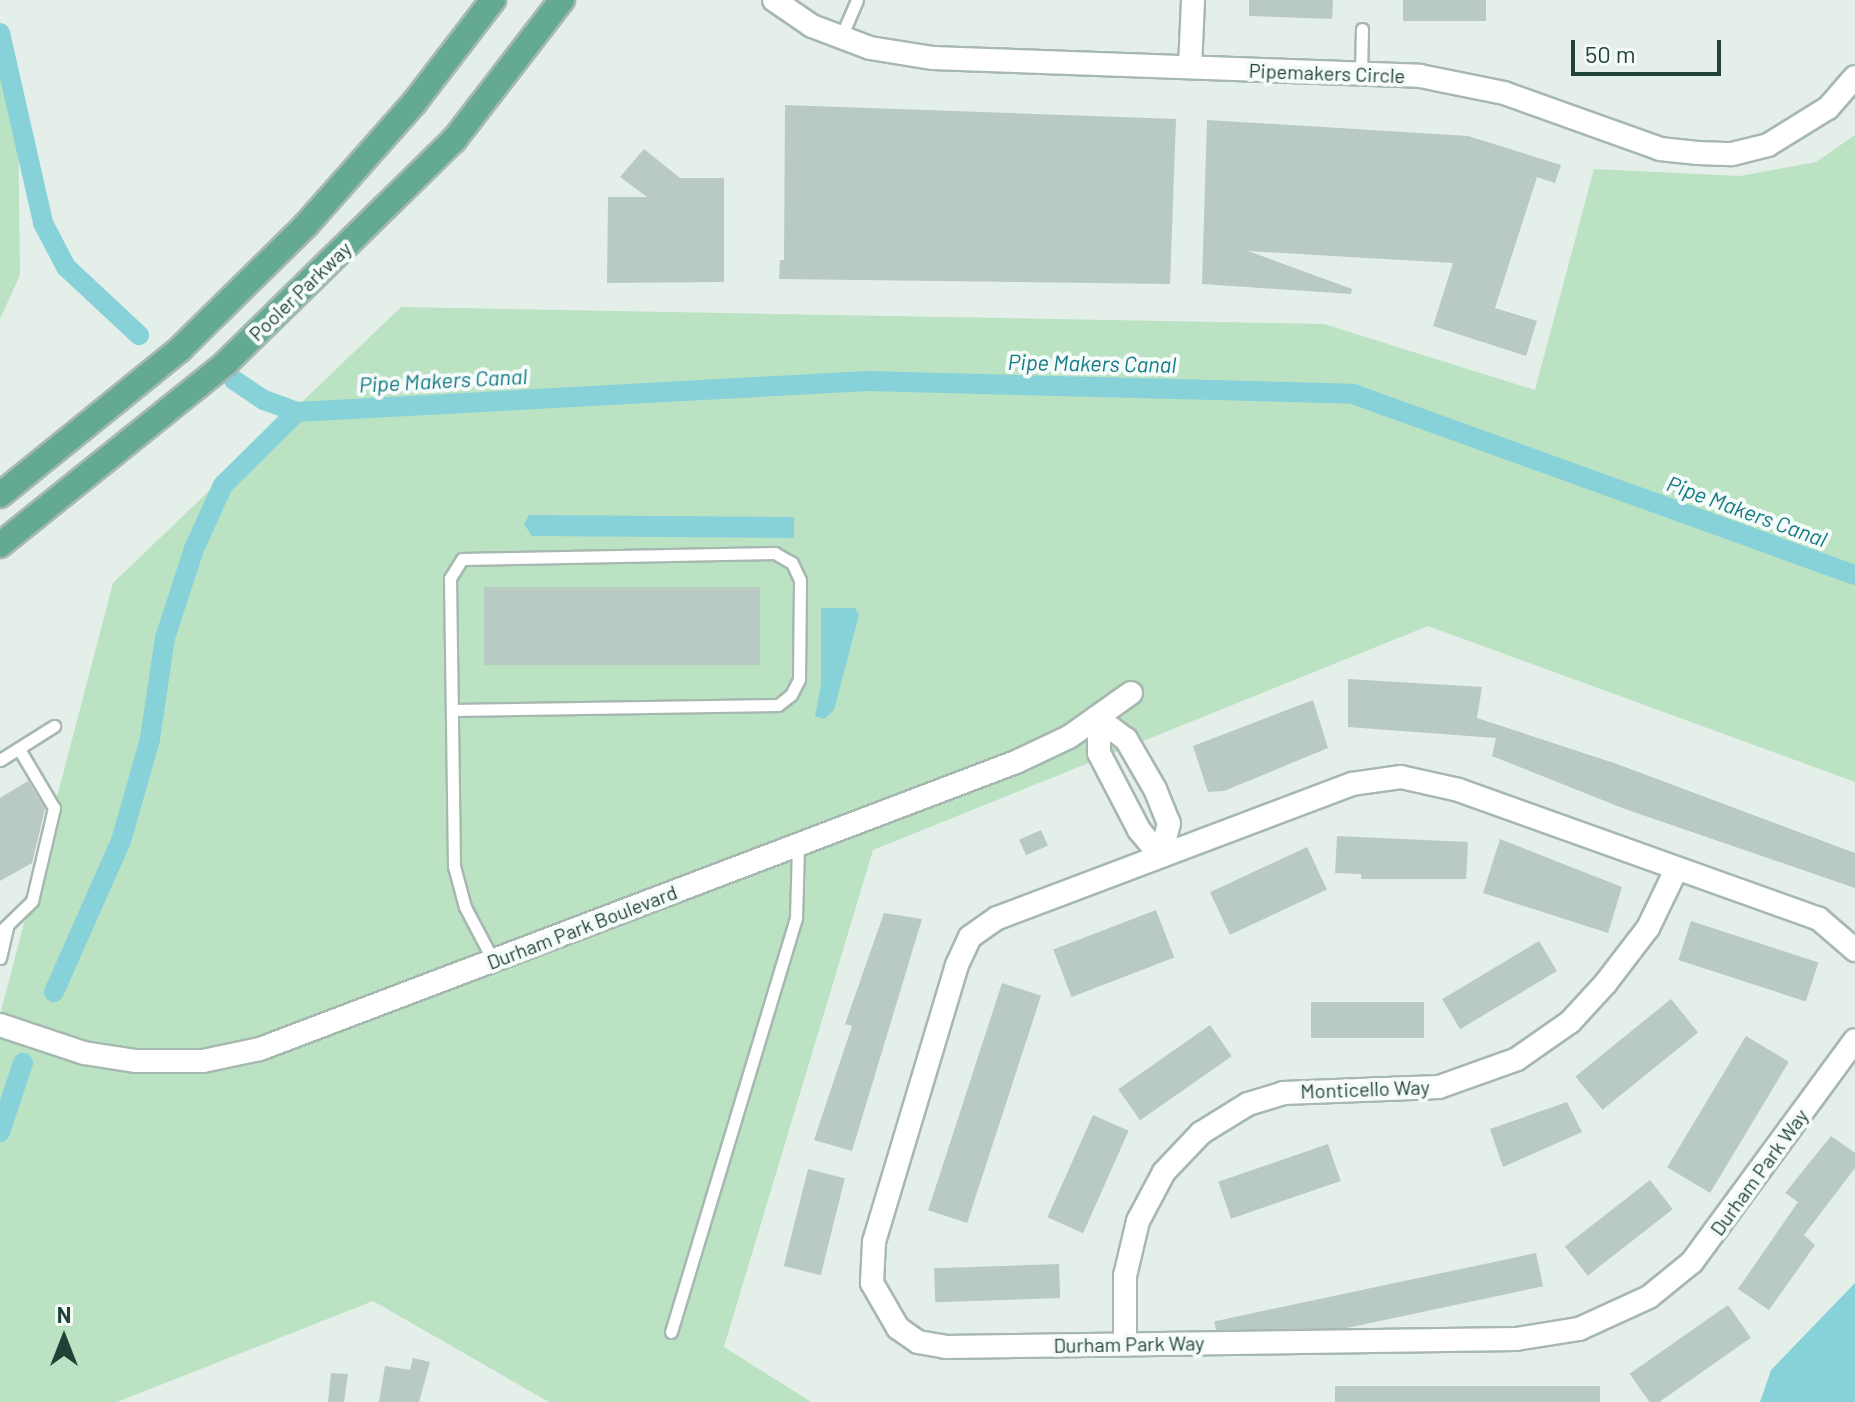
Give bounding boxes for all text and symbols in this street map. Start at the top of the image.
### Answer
scale bar [1575,24,1725,74]
text: 50 m [1585,39,1636,68]
street label: Pipemakers Circle [1248,58,1406,88]
street label: Pooler Parkway [244,236,356,346]
water label: Pipe Makers Canal [1007,348,1177,378]
water label: Pipe Makers Canal [358,362,528,398]
water label: Pipe Makers Canal [1663,470,1831,552]
street label: Durham Park Boulevard [484,880,680,974]
street label: Monticello Way [1300,1075,1430,1103]
street label: Durham Park Way [1705,1104,1813,1240]
north arrow [24,1298,104,1378]
text: N [57,1301,71,1327]
street label: Durham Park Way [1053,1331,1205,1357]

